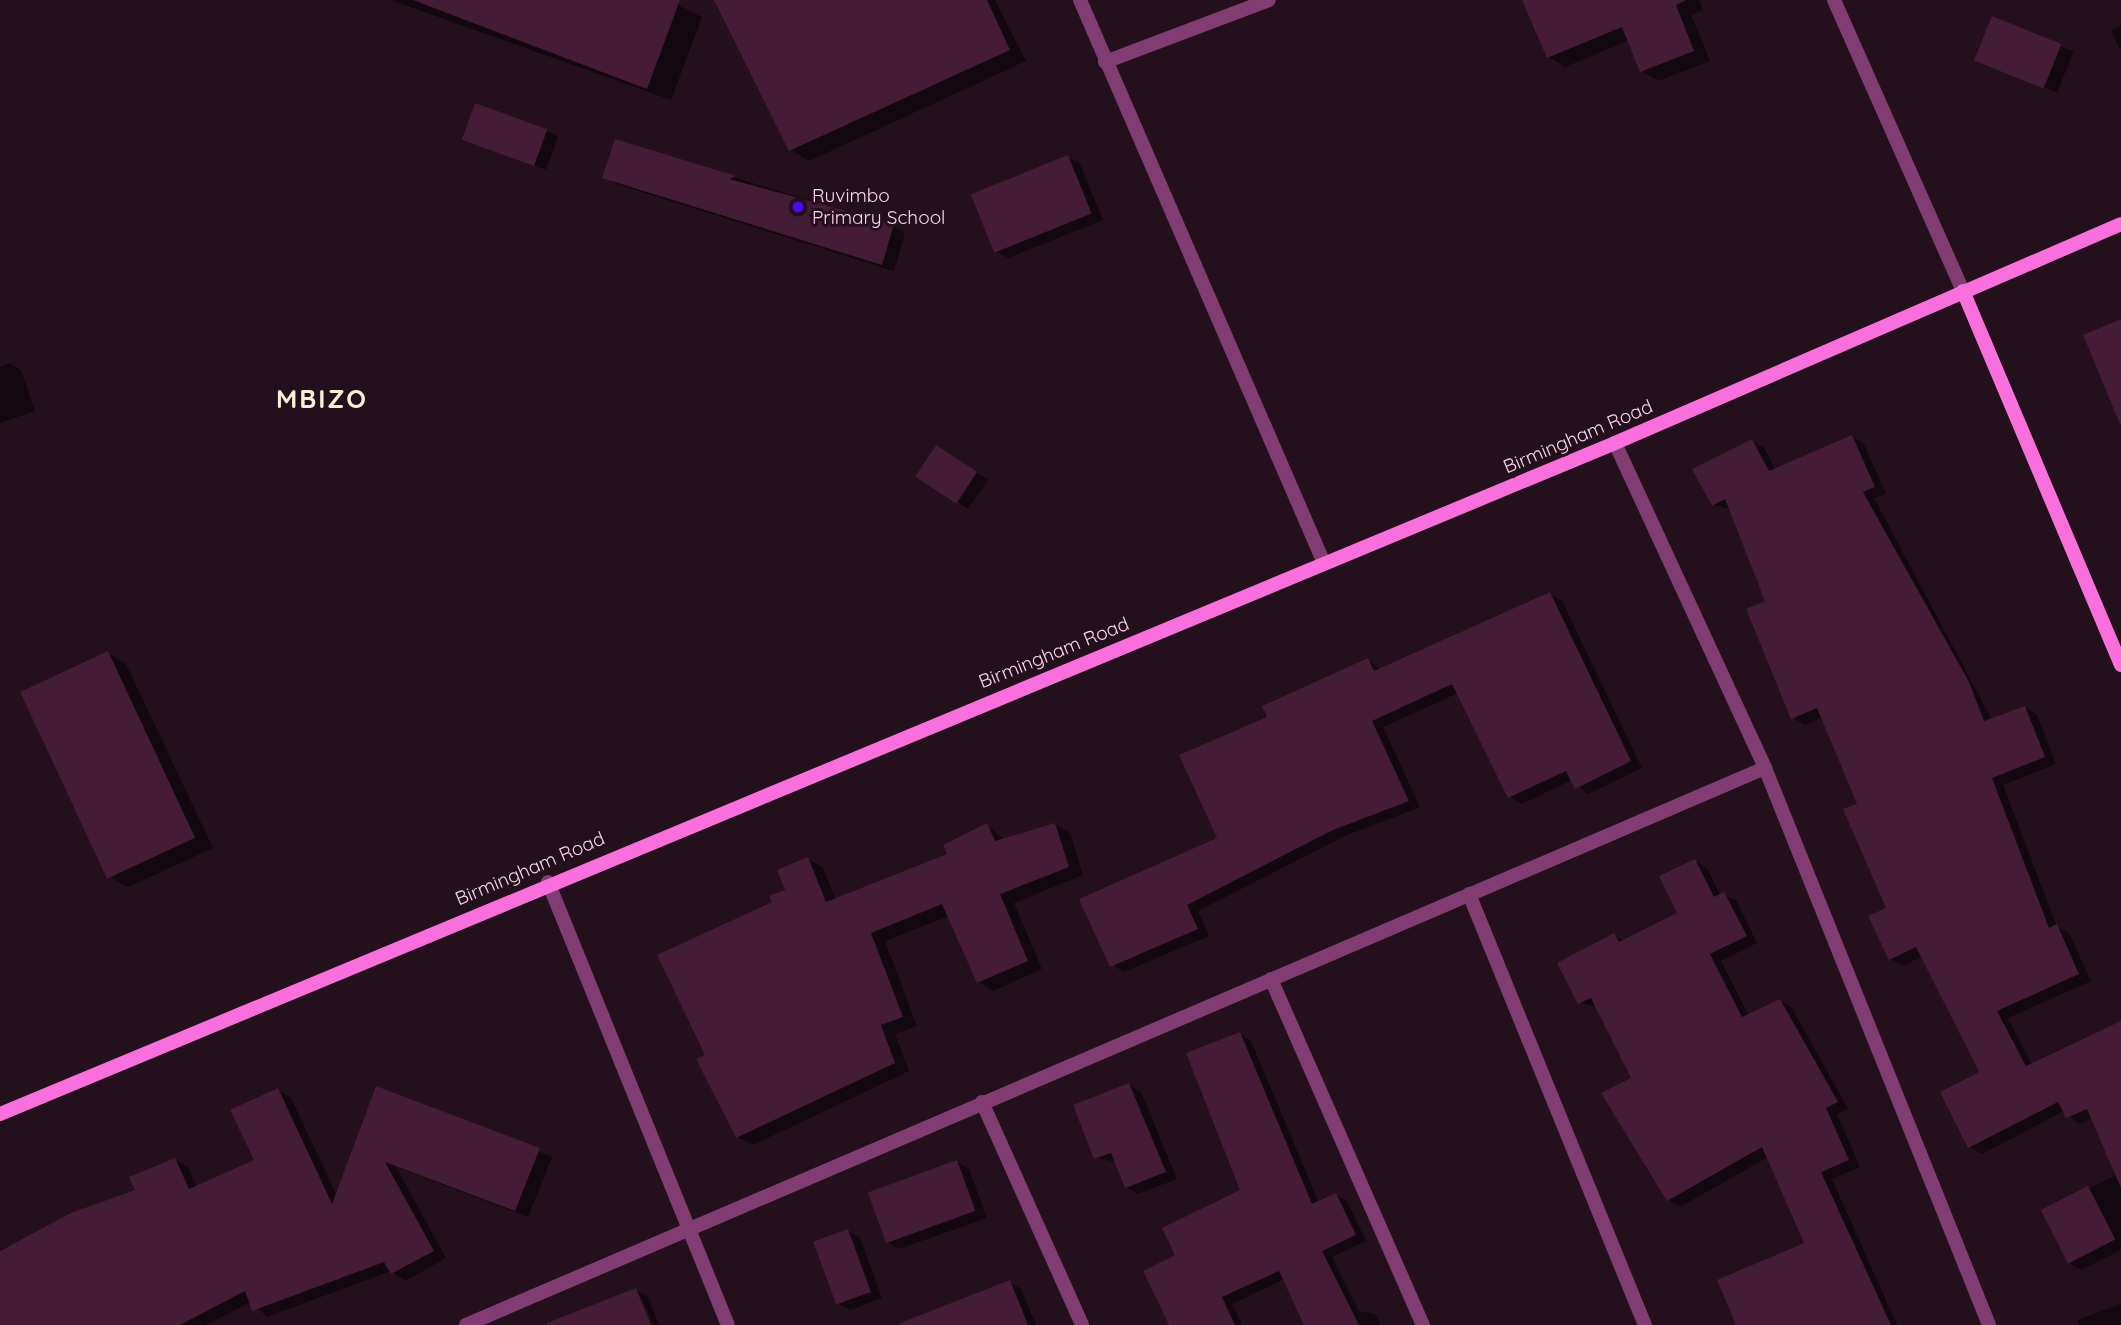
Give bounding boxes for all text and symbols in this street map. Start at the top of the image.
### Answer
place label: Ruvimbo Primary School [812,185,945,229]
marker: Ruvimbo Primary School [790,199,806,215]
district label: MBIZO [277,383,367,415]
street label: Birmingham Road [1500,395,1656,479]
street label: Birmingham Road [976,612,1132,694]
street label: Birmingham Road [452,827,608,911]

